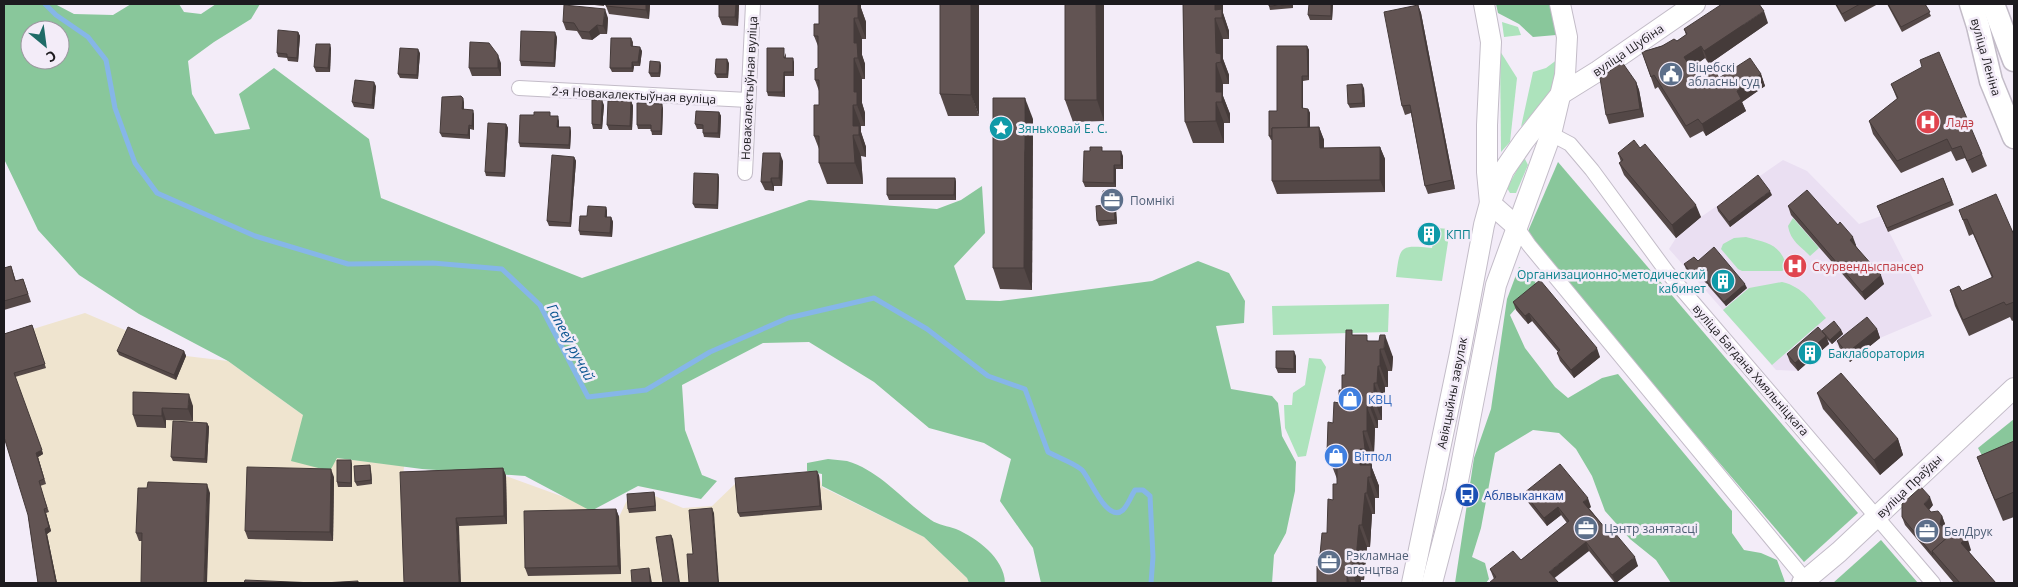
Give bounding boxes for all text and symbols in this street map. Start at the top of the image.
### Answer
street label: Новакалектыўная вуліца [737,16,761,160]
street label: вуліца Леніна [1967,16,2005,98]
north arrow [20,20,70,70]
street label: вуліца Шубіна [1589,20,1667,80]
text: С [43,46,60,67]
place label: Віцебскі абласны суд [1688,59,1760,90]
public building icon: Віцебскі абласны суд [1658,61,1684,87]
street label: 2-я Новакалектыўная вуліца [551,82,717,108]
hospital icon: Ладэ [1915,109,1941,135]
place label: Ладэ [1946,114,1974,131]
place icon: Зяньковай Е. С. [988,115,1014,141]
place label: Зяньковай Е. С. [1018,120,1108,137]
office icon: Помнікі [1099,187,1125,213]
place label: Помнікі [1130,192,1175,209]
building icon: КПП [1416,221,1442,247]
place label: КПП [1446,226,1471,243]
hospital icon: Скурвендыспансер [1782,253,1808,279]
place label: Скурвендыспансер [1812,258,1924,275]
place label: Организационно-методический кабинет [1517,266,1706,297]
building icon: Организационно-методический кабинет [1710,268,1736,294]
water label: Гапееў ручай [543,300,599,384]
street label: вуліца Багдана Хмяльніцкага [1689,301,1813,439]
street label: Авіяцыйны завулак [1433,335,1471,450]
building icon: Баклаборатория [1797,340,1823,366]
place label: Баклаборатория [1828,345,1925,362]
shop icon: КВЦ [1337,386,1363,412]
place label: КВЦ [1368,391,1392,408]
shop icon: Вітпол [1323,443,1349,469]
place label: Вітпол [1354,448,1392,465]
street label: вуліца Праўды [1873,450,1945,522]
bus stop icon: Аблвыканкам [1454,482,1480,508]
place label: Аблвыканкам [1484,487,1564,504]
office icon: Цэнтр занятасці [1573,515,1599,541]
office icon: БелДрук [1914,518,1940,544]
place label: Цэнтр занятасці [1604,520,1698,537]
place label: БелДрук [1944,523,1994,540]
place label: Рэкламнае агенцтва [1346,547,1409,578]
office icon: Рэкламнае агенцтва [1316,549,1342,575]

